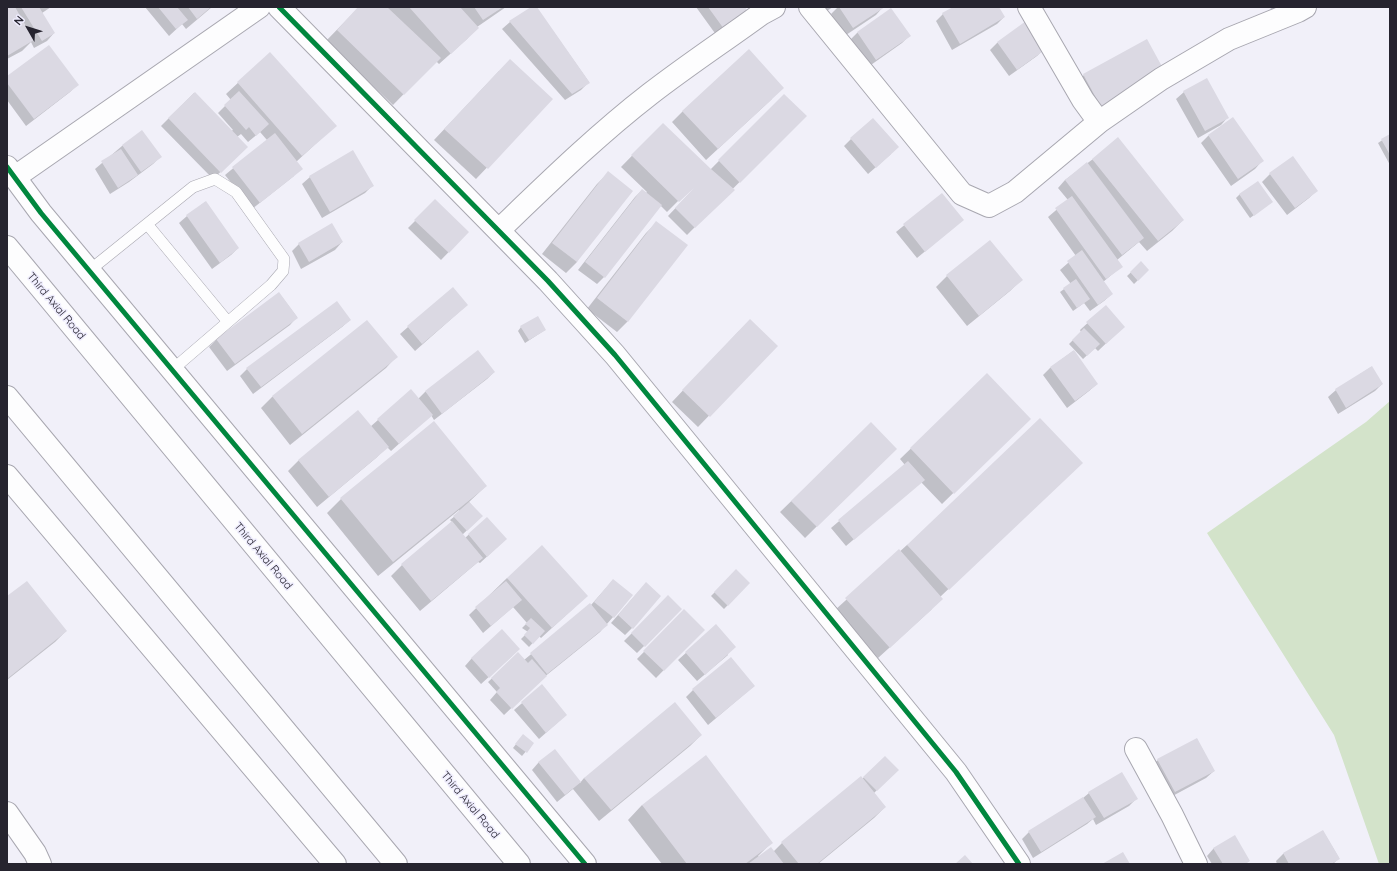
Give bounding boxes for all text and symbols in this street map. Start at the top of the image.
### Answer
north arrow [8,8,48,48]
text: N [11,13,27,28]
street label: Third Axial Road [24,270,88,342]
street label: Third Axial Road [231,520,295,592]
street label: Third Axial Road [438,769,502,841]

